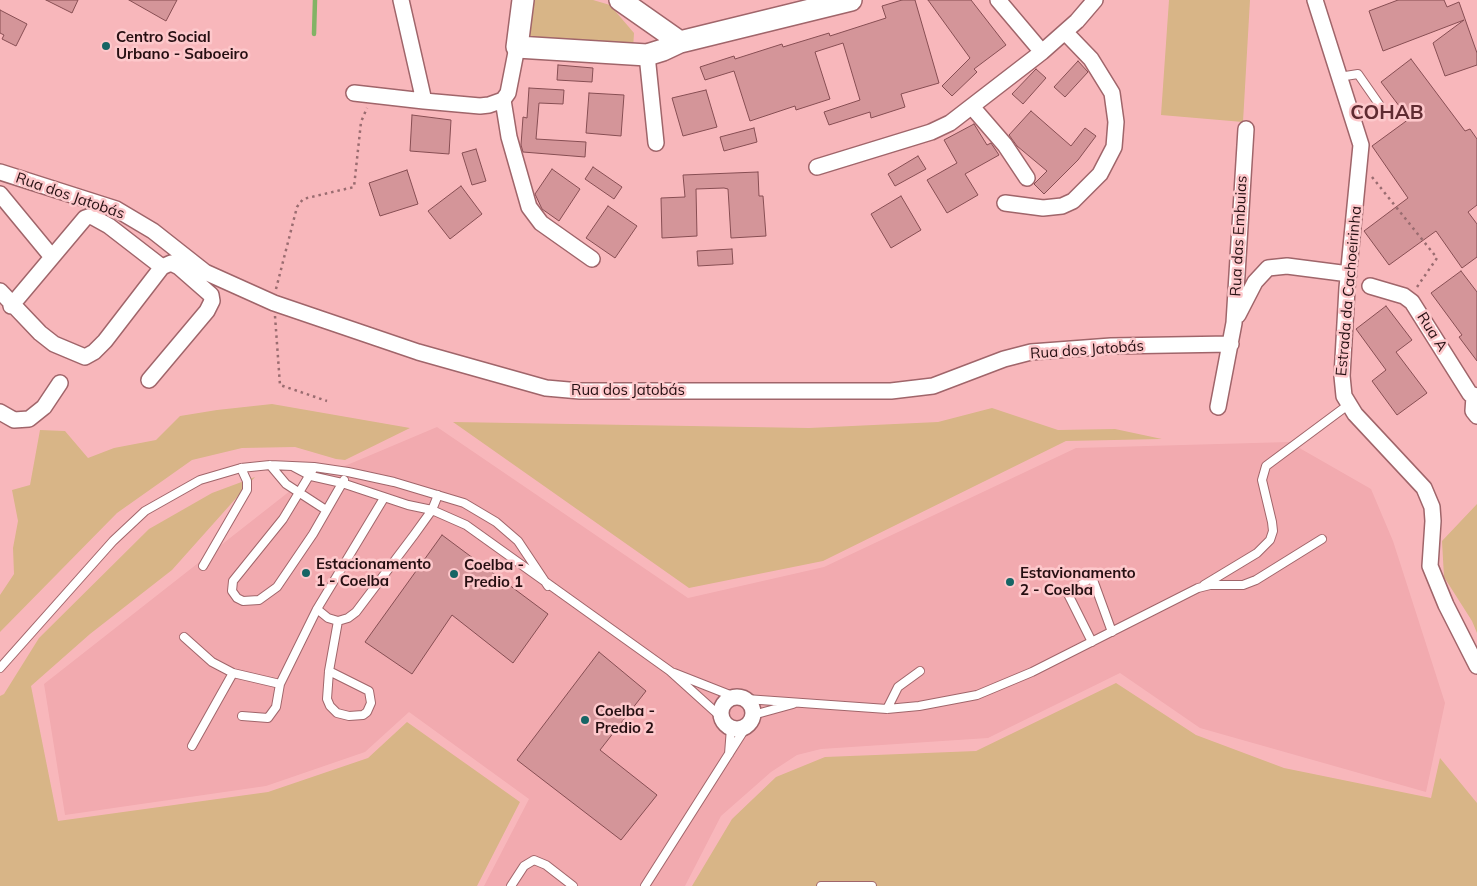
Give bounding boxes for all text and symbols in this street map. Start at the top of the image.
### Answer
place label: Centro Social Urbano - Saboeiro [116,28,248,63]
marker: Centro Social Urbano - Saboeiro [100,40,112,52]
district label: COHAB [1350,101,1424,125]
street label: Rua dos Jatobás [13,169,127,223]
street label: Rua das Embuias [1227,175,1251,297]
street label: Estrada da Cachoeirinha [1333,205,1365,377]
street label: Rua A [1413,309,1451,355]
street label: Rua dos Jatobás [1030,337,1144,363]
street label: Rua dos Jatobás [571,381,685,399]
place label: Estacionamento 1 - Coelba [316,555,431,590]
place label: Coelba - Predio 1 [464,556,524,591]
place label: Estavionamento 2 - Coelba [1020,564,1136,599]
marker: Estacionamento 1 - Coelba [300,567,312,579]
marker: Coelba - Predio 1 [448,568,460,580]
marker: Estavionamento 2 - Coelba [1004,576,1016,588]
place label: Coelba - Predio 2 [595,702,655,737]
marker: Coelba - Predio 2 [579,714,591,726]

